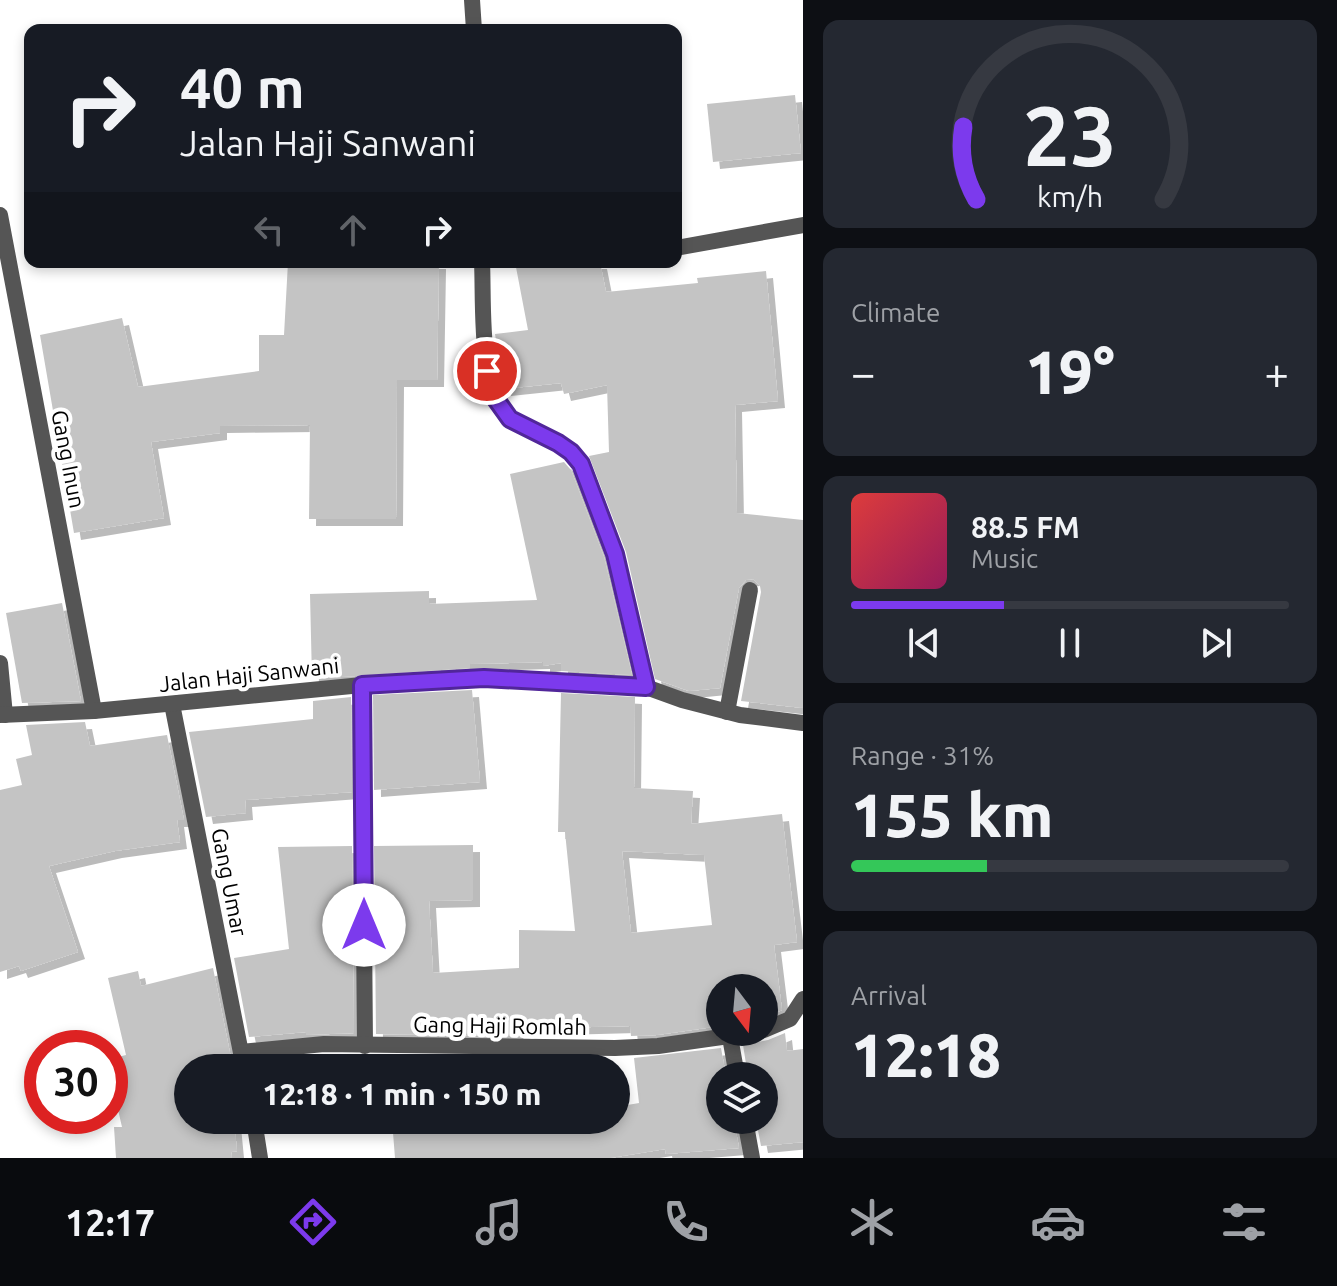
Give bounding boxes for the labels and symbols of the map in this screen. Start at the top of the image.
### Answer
pin [453,337,521,405]
street label: Gang Inun [47,408,91,510]
street label: Jalan Haji Sanwani [158,652,340,696]
street label: Gang Umar [207,826,253,939]
position arrow [322,883,406,967]
north arrow [706,974,778,1046]
street label: Gang Haji Romlah [413,1011,587,1039]
speed limit sign: 30 [24,1030,128,1134]

